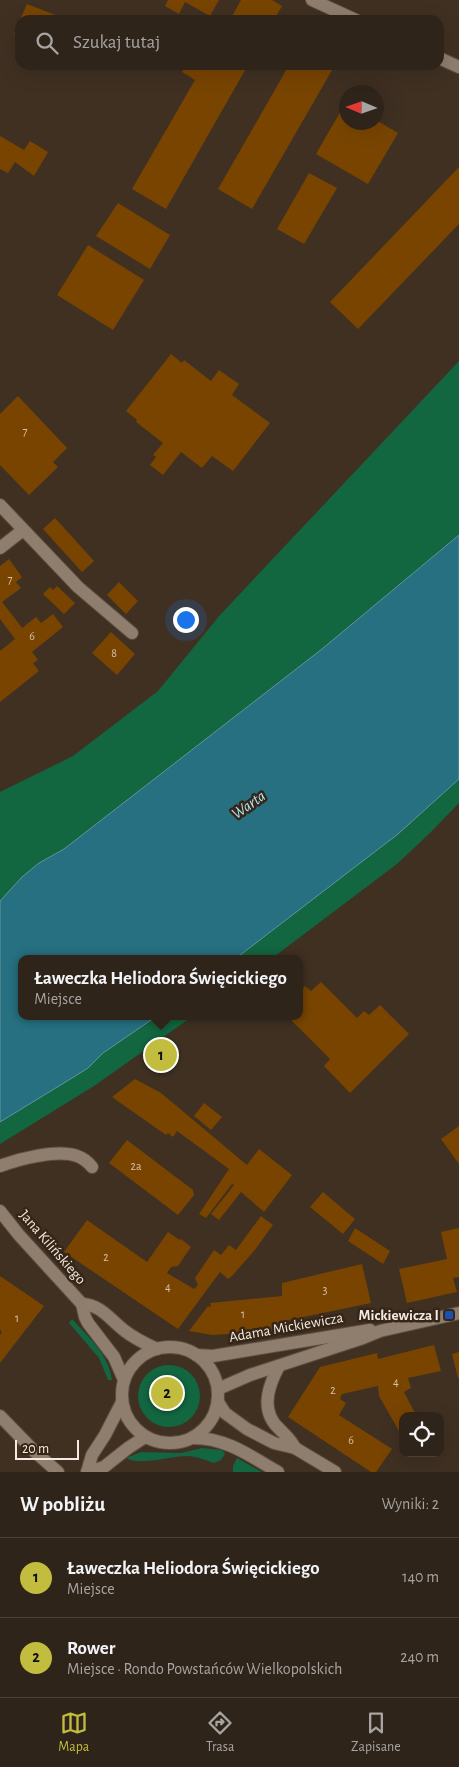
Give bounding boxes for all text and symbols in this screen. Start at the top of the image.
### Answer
search box [15,15,444,70]
icon: search [33,29,61,57]
text: Szukaj tutaj [73,33,160,52]
north arrow [339,85,384,130]
house number: 7 [22,425,28,437]
house number: 7 [7,573,13,585]
your location [173,607,199,633]
house number: 6 [29,630,35,642]
house number: 8 [111,647,117,659]
water label: Warta [229,788,268,822]
popup [18,955,303,1020]
text: Ławeczka Heliodora Święcickiego [34,969,287,988]
text: Miejsce [34,991,82,1007]
pin: 1 [145,1036,177,1074]
house number: 2a [130,1160,142,1172]
street label: Jana Kilińskiego [17,1207,89,1287]
house number: 2 [103,1251,109,1263]
house number: 4 [165,1281,171,1293]
house number: 3 [323,1284,328,1296]
house number: 1 [241,1308,245,1320]
place label: Mickiewicza I [359,1308,439,1323]
marker: Mickiewicza I [443,1309,455,1321]
street label: Adama Mickiewicza [228,1310,344,1345]
house number: 1 [15,1312,19,1324]
pin: 2 [151,1374,183,1412]
house number: 4 [393,1376,399,1388]
house number: 2 [330,1384,336,1396]
map controls [399,1412,444,1457]
button: locate [399,1412,444,1457]
house number: 6 [348,1434,354,1446]
scale bar [15,1437,79,1460]
text: 20 m [22,1442,49,1456]
text: W pobliżu [20,1494,105,1515]
text: Wyniki: 2 [381,1496,439,1512]
text: Ławeczka Heliodora Święcickiego [67,1559,320,1578]
text: 1 [33,1569,39,1585]
text: 140 m [402,1569,439,1585]
text: Miejsce [67,1581,115,1597]
text: Rower [67,1639,115,1658]
text: 2 [32,1649,40,1665]
text: 240 m [400,1649,439,1665]
text: Miejsce · Rondo Powstańców Wielkopolskich [67,1661,342,1677]
tab: Mapa [58,1709,89,1756]
tab: Trasa [206,1709,234,1756]
tab: Zapisane [351,1709,401,1756]

